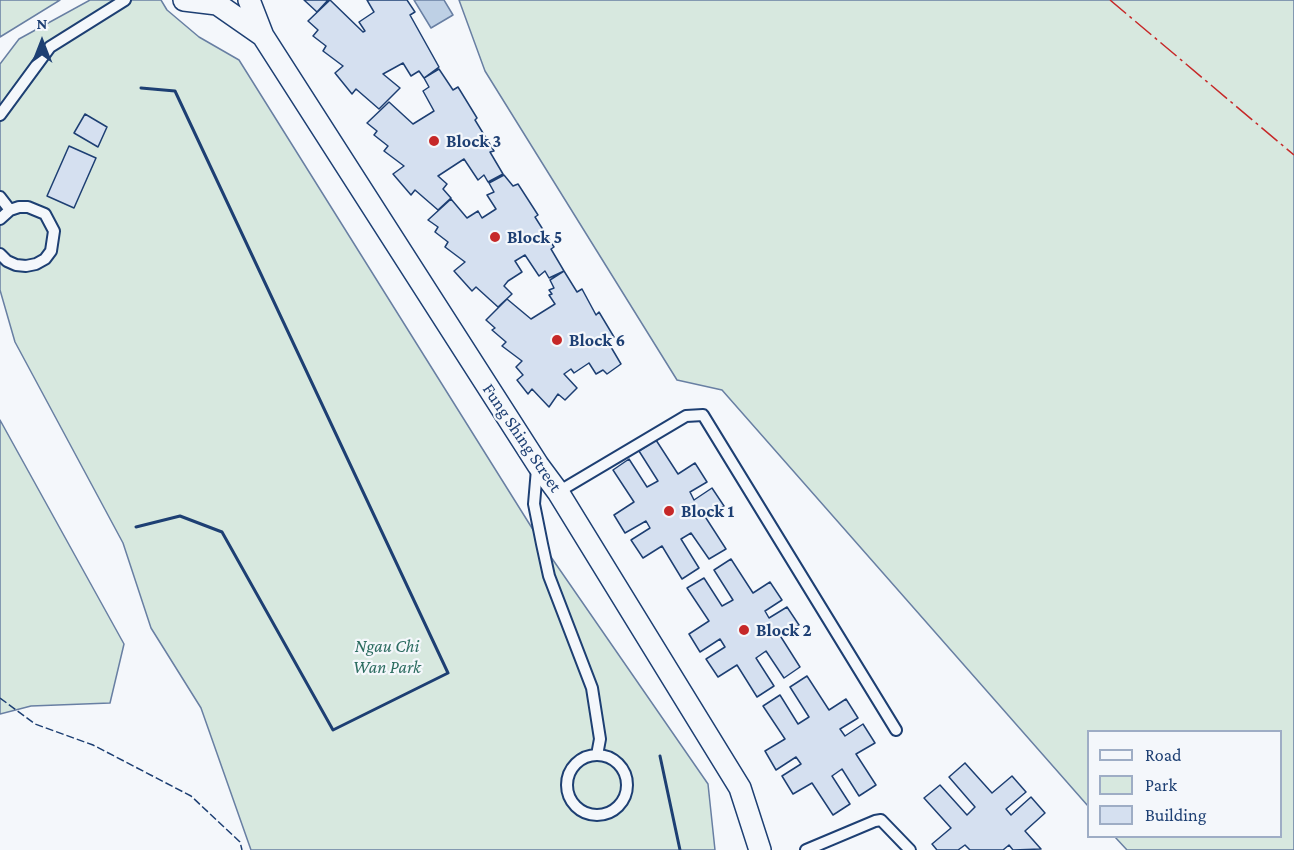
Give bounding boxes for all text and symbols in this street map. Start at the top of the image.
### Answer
north arrow [12,12,72,72]
text: N [37,15,47,32]
place label: Block 3 [446,130,501,152]
marker: Block 3 [427,134,441,148]
place label: Block 5 [507,226,562,248]
marker: Block 5 [488,230,502,244]
place label: Block 6 [569,329,625,351]
marker: Block 6 [550,333,564,347]
street label: Fung Shing Street [478,379,566,497]
place label: Block 1 [681,500,734,522]
marker: Block 1 [662,504,676,518]
place label: Block 2 [756,619,812,641]
marker: Block 2 [737,623,751,637]
park label: Ngau Chi Wan Park [353,635,421,678]
legend [1087,730,1282,838]
text: Road [1145,745,1182,765]
text: Park [1145,775,1177,795]
text: Building [1145,805,1206,825]

